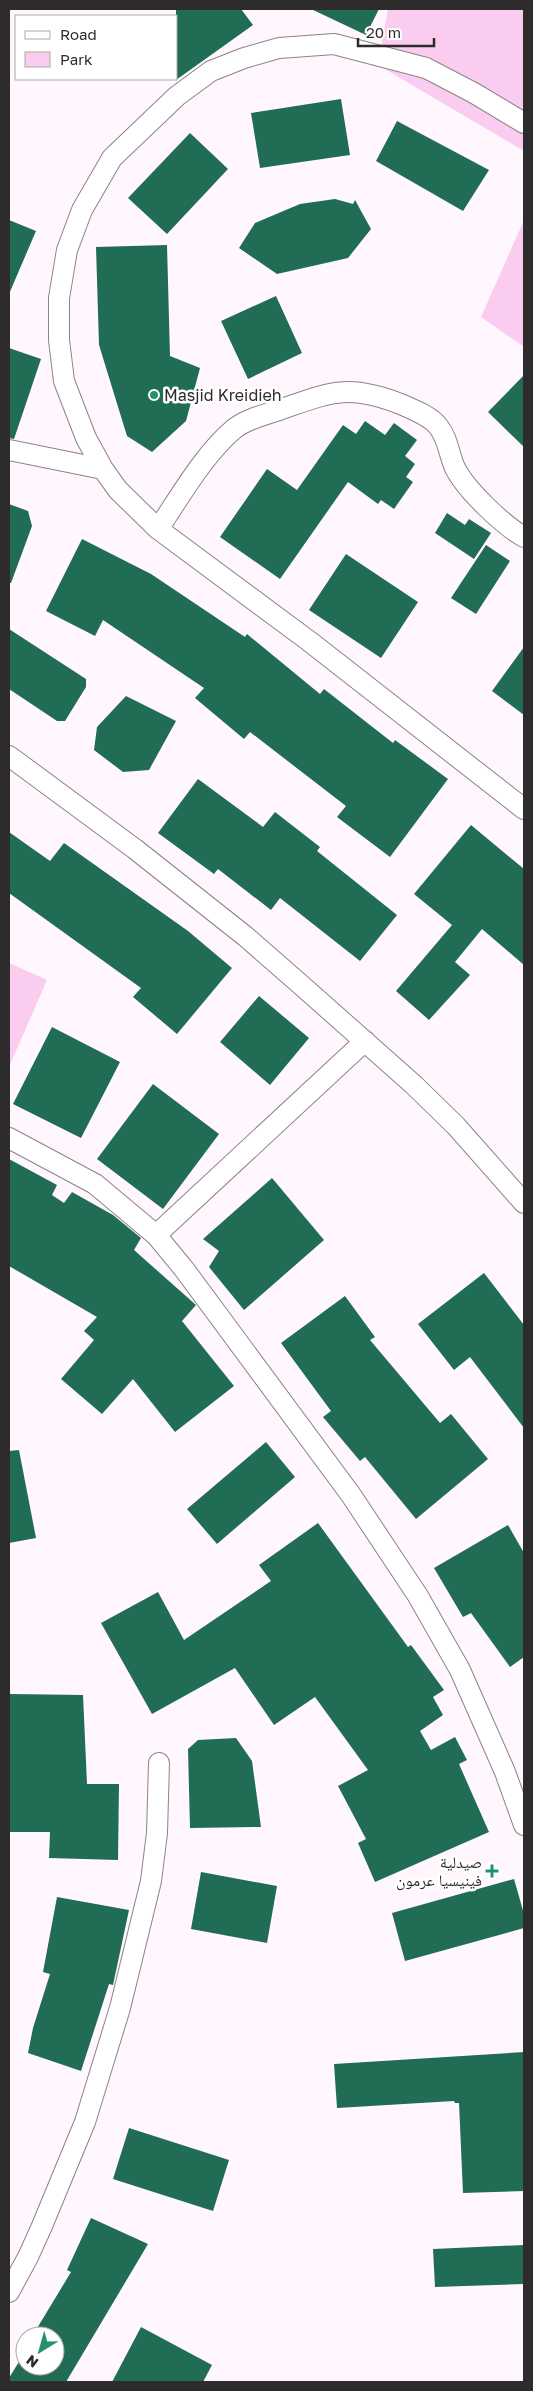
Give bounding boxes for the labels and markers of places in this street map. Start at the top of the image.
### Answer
place label: Masjid Kreidieh [164,385,282,405]
marker: Masjid Kreidieh [148,389,160,401]
place label: صيدلية فينيسيا عرمون [396,1852,482,1891]
marker: صيدلية فينيسيا عرمون [486,1865,498,1877]

